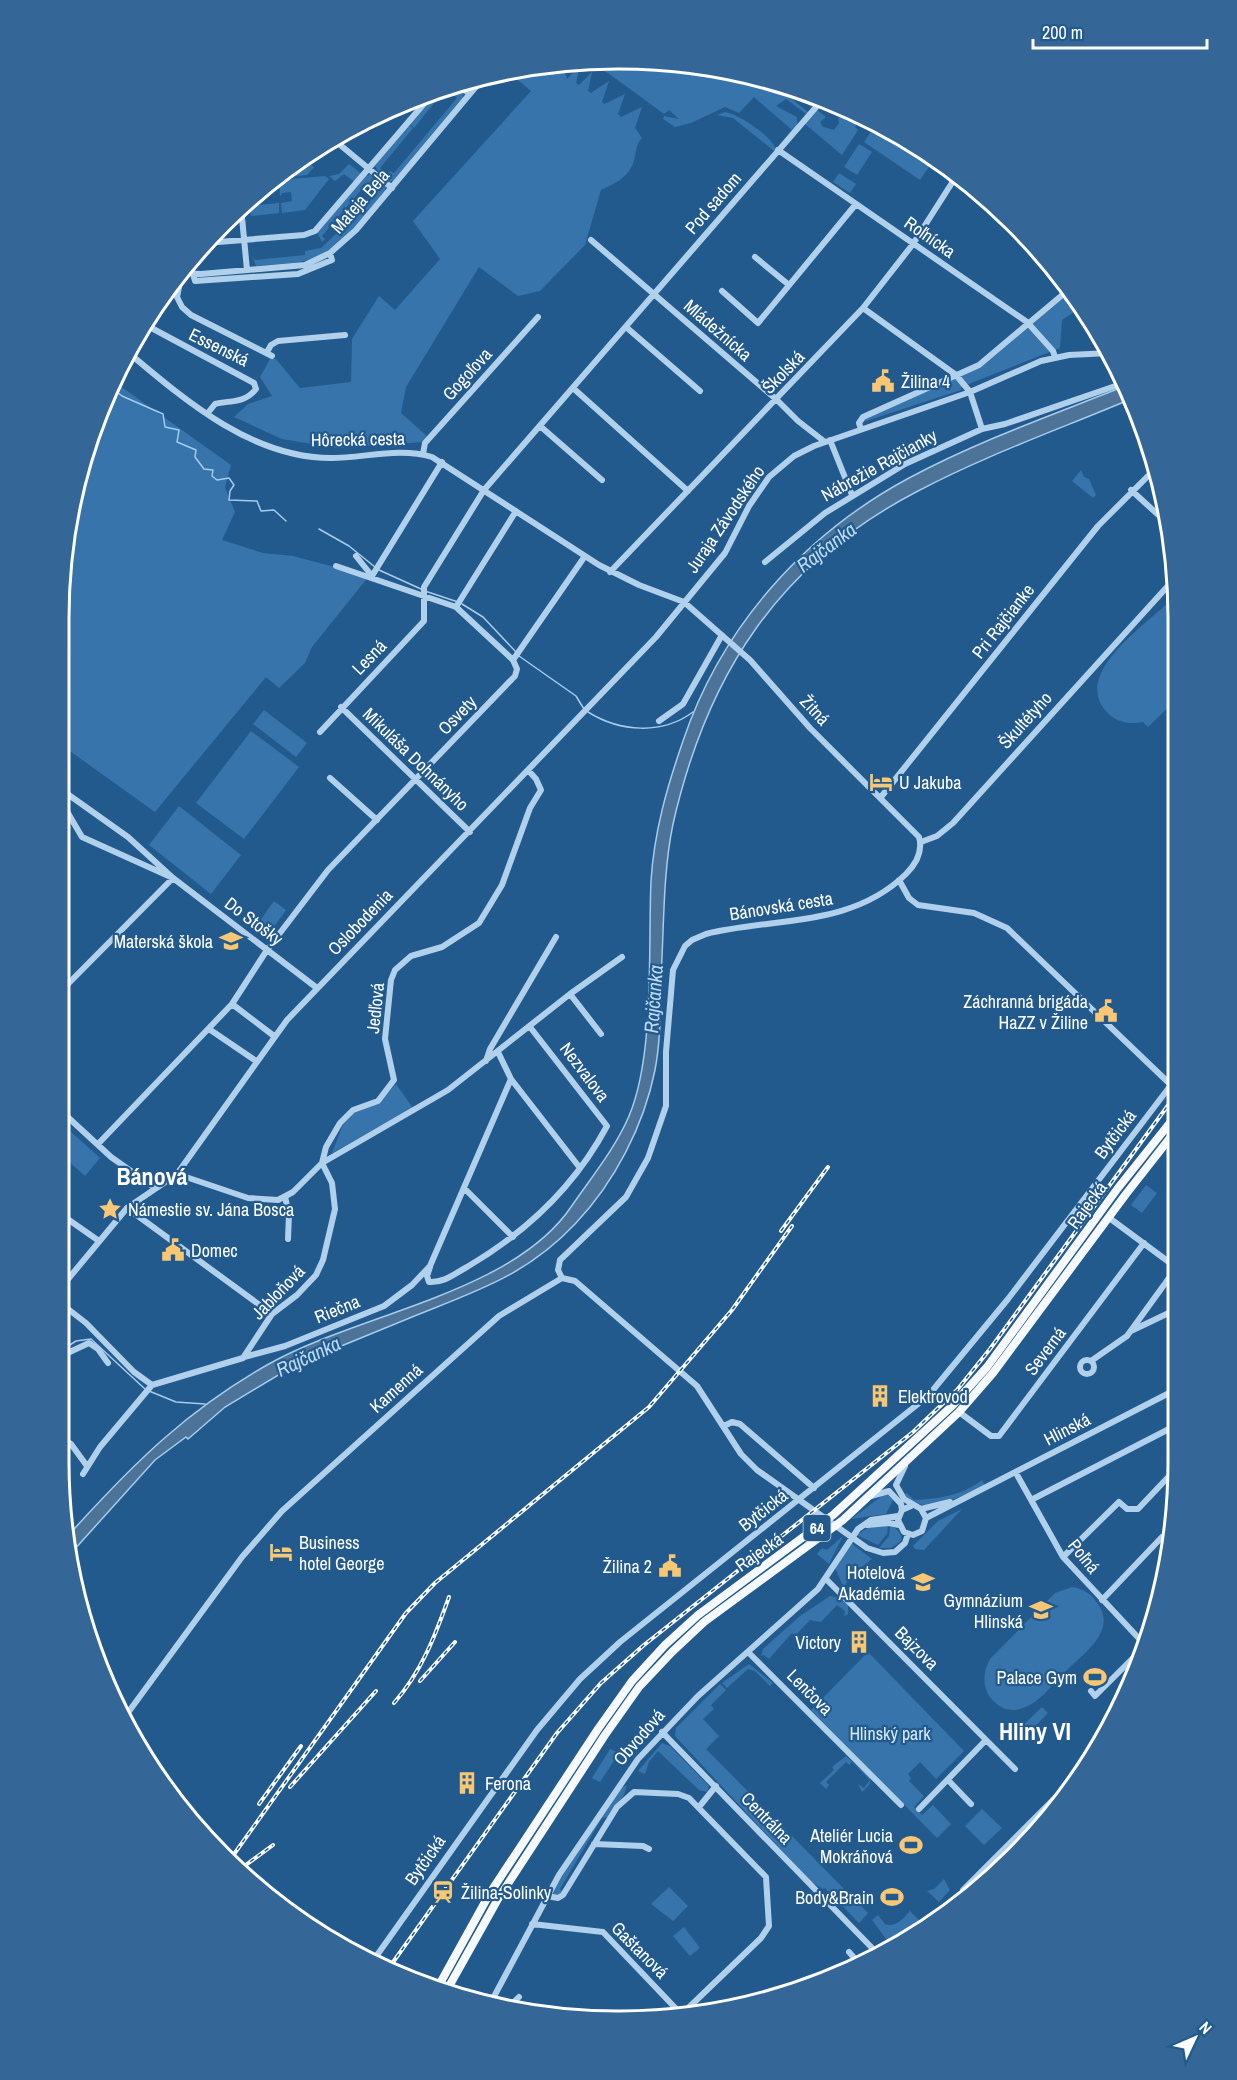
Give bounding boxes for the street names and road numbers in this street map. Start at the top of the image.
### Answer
street label: Mateja Bela [325,163,395,239]
street label: Pod sadom [679,167,747,239]
street label: Roľnícka [899,210,961,264]
street label: Mládežnícka [679,293,757,367]
street label: Essenská [185,322,253,372]
street label: Gogoľova [437,342,497,406]
street label: Školská [756,345,810,399]
street label: Nábrežie Rajčianky [817,423,942,507]
street label: Hôrecká cesta [311,426,405,452]
street label: Juraja Závodského [680,460,770,578]
street label: Pri Rajčianke [966,578,1040,664]
street label: Lesná [346,634,392,680]
street label: Škultétyho [993,686,1057,754]
street label: Osvety [432,689,482,740]
street label: Žitná [794,689,836,731]
street label: Mikuláša Dohnányho [357,702,475,816]
street label: Oslobodenia [322,883,398,961]
street label: Bánovská cesta [728,886,834,926]
street label: Do Stošky [220,891,289,952]
street label: Jedľová [360,981,390,1035]
street label: Nezvalova [554,1037,616,1107]
street label: Bytčická [1088,1104,1142,1164]
street label: Rajecká [1061,1176,1113,1234]
street label: Jabloňová [246,1259,310,1325]
street label: Riečna [311,1289,363,1329]
street label: Severná [1018,1322,1072,1380]
street label: Kamenná [364,1358,428,1418]
street label: Hlinská [1039,1407,1095,1451]
street label: Bytčická [733,1483,793,1537]
road number: 64 [804,1515,830,1541]
street label: Rajecká [730,1526,788,1578]
street label: Poľná [1062,1533,1106,1579]
street label: Bajzova [890,1621,944,1675]
street label: Lenčova [781,1663,839,1721]
street label: Obvodová [607,1703,671,1771]
street label: Centrálna [736,1786,798,1850]
street label: Bytčická [399,1830,451,1890]
street label: Gaštanová [606,1916,674,1984]

